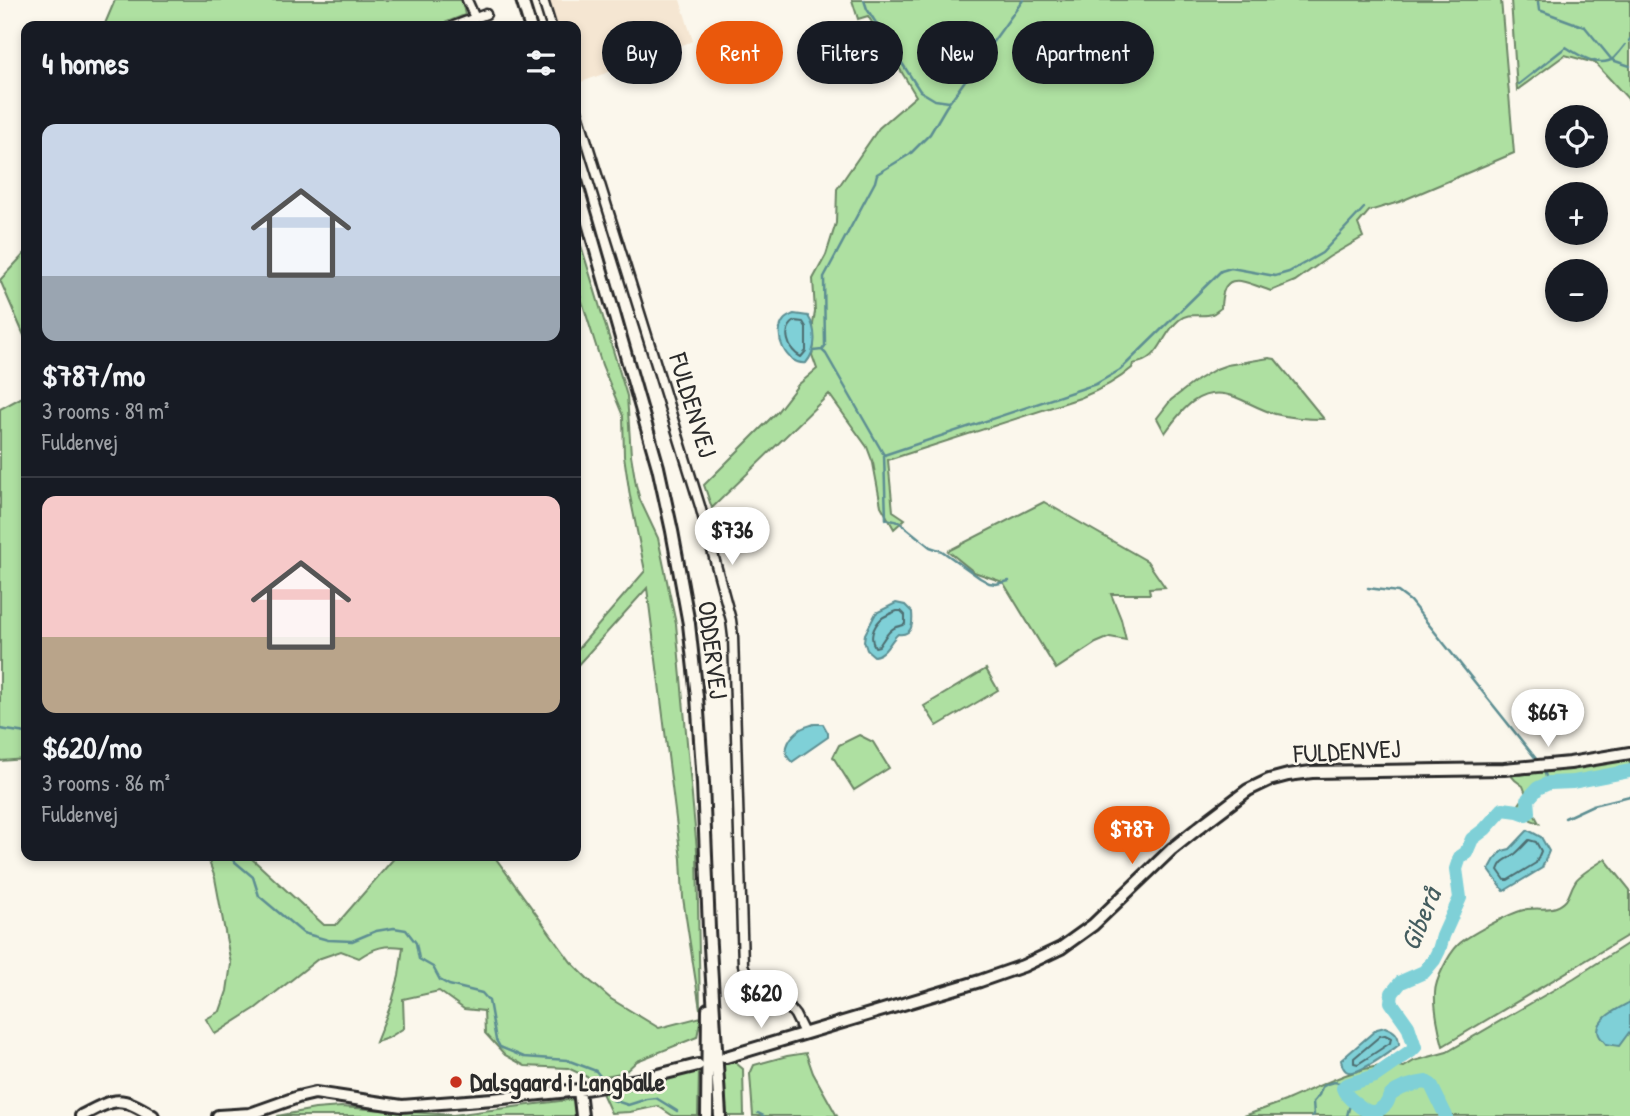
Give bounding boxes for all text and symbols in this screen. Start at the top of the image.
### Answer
chip: Buy [602,21,682,84]
chip: Rent [696,21,783,84]
chip: Filters [797,21,903,84]
chip: New [917,21,998,84]
chip: Apartment [1012,21,1154,84]
text: 4 homes [42,43,129,83]
icon: filters [522,44,560,82]
map controls [1545,105,1608,322]
button: locate [1545,105,1608,168]
icon: home [238,170,364,296]
button: + [1545,182,1608,245]
button: − [1545,259,1608,322]
street label: FULDENVEJ [661,348,726,461]
text: $787/mo [42,355,145,395]
text: 3 rooms · 89 m² [42,395,169,426]
text: Fuldenvej [42,426,118,457]
pin: $736 [691,508,773,567]
text: $736 [711,514,753,545]
icon: home [238,542,364,668]
street label: ODDERVEJ [690,599,737,701]
pin: $667 [1507,690,1589,749]
text: $667 [1527,696,1569,727]
text: $620/mo [42,727,142,767]
street label: FULDENVEJ [1292,730,1401,771]
text: 3 rooms · 86 m² [42,767,170,798]
text: Fuldenvej [42,798,118,829]
pin: $787 [1091,806,1173,866]
text: $787 [1110,813,1154,844]
water label: Giberå [1390,879,1451,956]
pin: $620 [720,970,802,1030]
text: $620 [740,977,782,1008]
place label: Dalsgaard i Langballe [470,1064,666,1100]
marker: Dalsgaard i Langballe [448,1074,464,1090]

